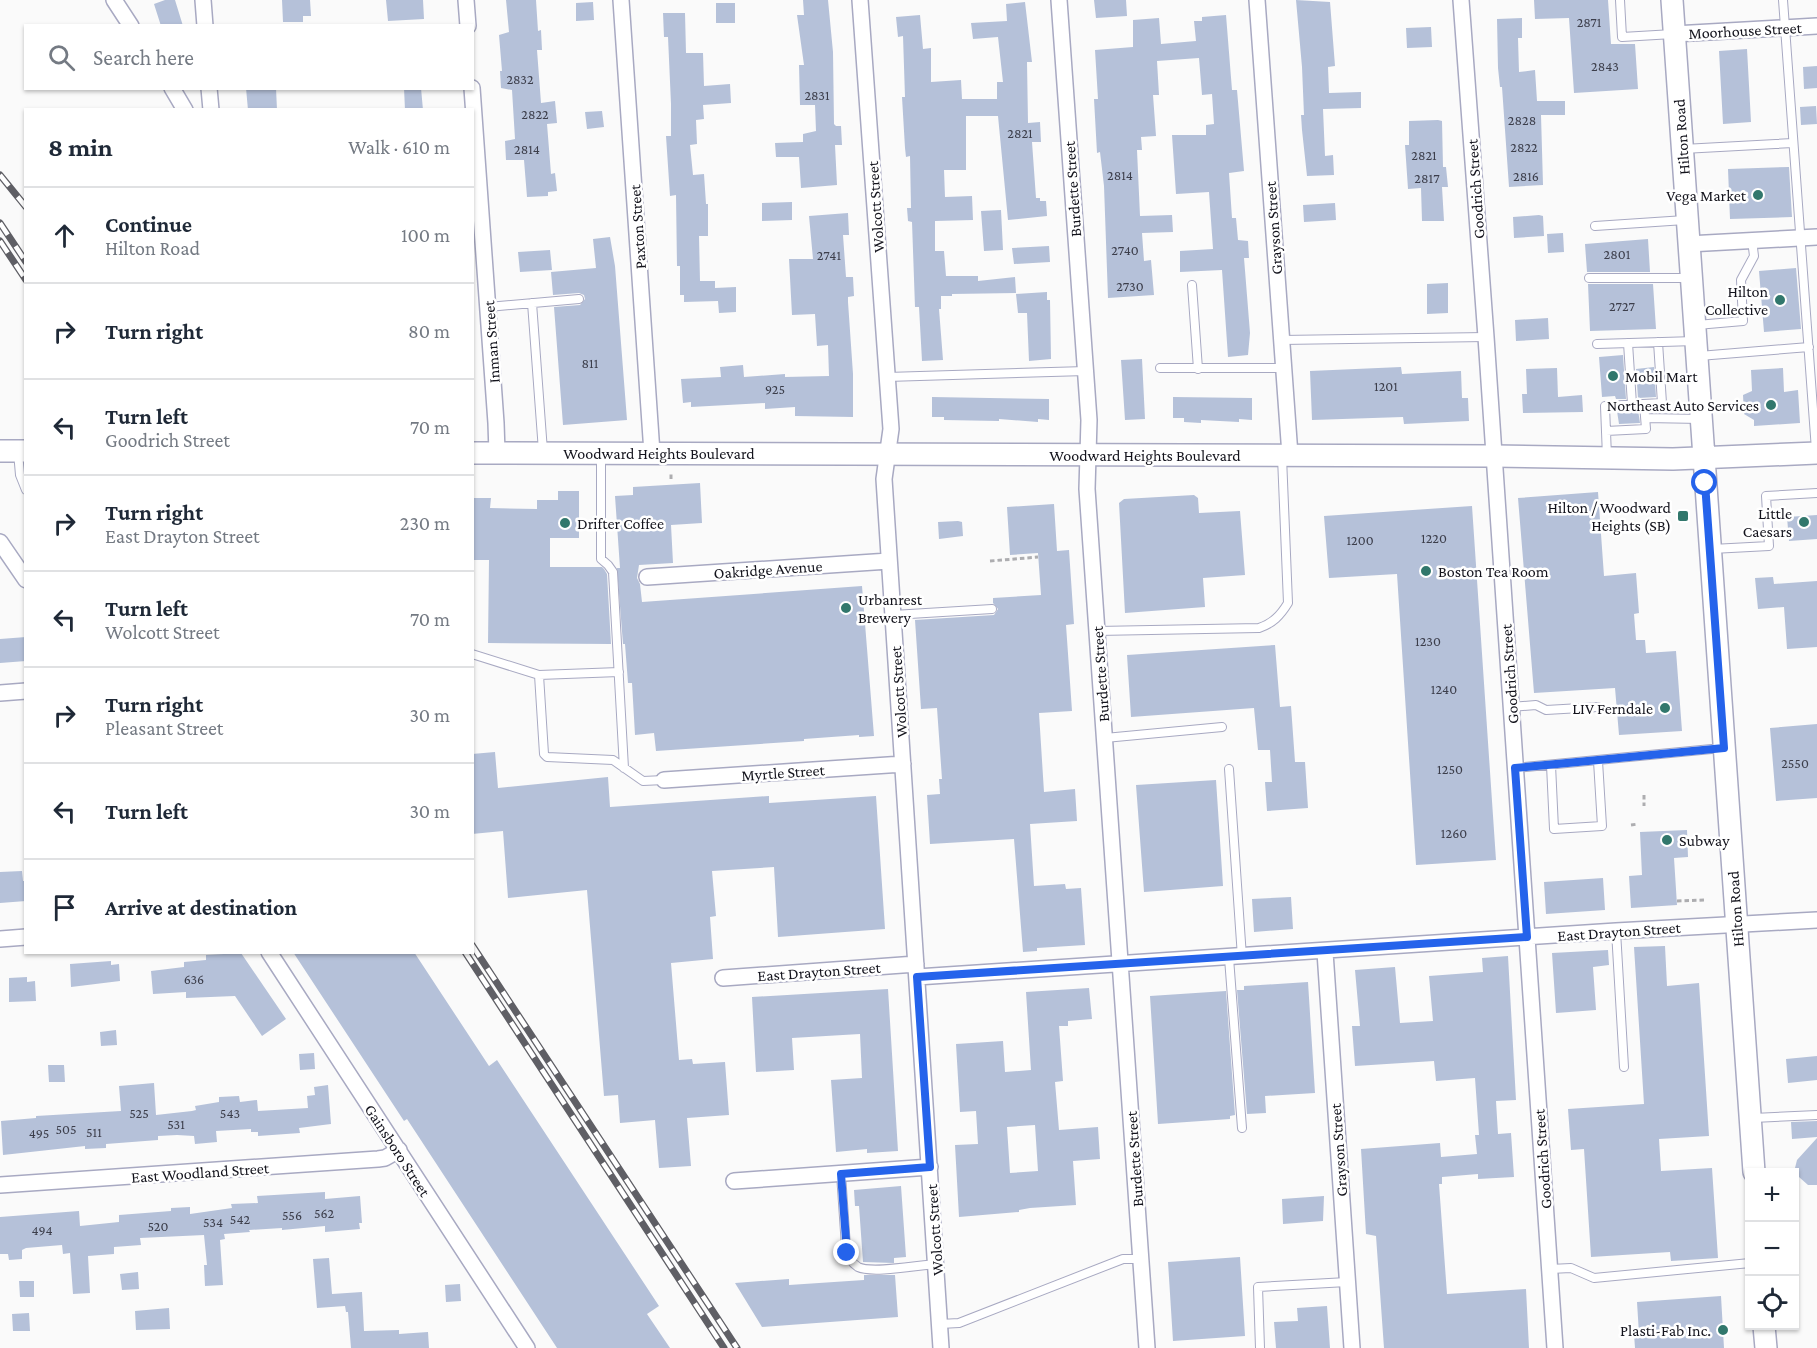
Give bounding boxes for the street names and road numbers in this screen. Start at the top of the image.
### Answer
street label: Moorhouse Street [1688,19,1803,42]
street label: Hilton Road [1670,98,1693,175]
street label: Goodrich Street [1463,138,1487,239]
street label: Burdette Street [1061,140,1084,237]
street label: Wolcott Street [864,160,887,253]
street label: Grayson Street [1262,180,1286,275]
street label: Paxton Street [626,183,649,270]
street label: Inman Street [480,299,503,384]
street label: Woodward Heights Boulevard [563,445,755,463]
street label: Woodward Heights Boulevard [1049,447,1241,465]
street label: Oakridge Avenue [713,557,823,583]
street label: Goodrich Street [1497,623,1521,724]
street label: Burdette Street [1089,625,1112,722]
street label: Wolcott Street [887,645,910,738]
street label: Myrtle Street [741,761,826,785]
street label: Hilton Road [1724,870,1747,947]
street label: East Drayton Street [1557,919,1682,945]
street label: East Drayton Street [757,959,882,985]
street label: Gainsboro Street [361,1101,434,1200]
street label: Grayson Street [1327,1102,1351,1197]
street label: Goodrich Street [1530,1108,1554,1209]
street label: Burdette Street [1123,1110,1146,1207]
street label: East Woodland Street [131,1159,270,1186]
street label: Wolcott Street [923,1183,946,1276]

